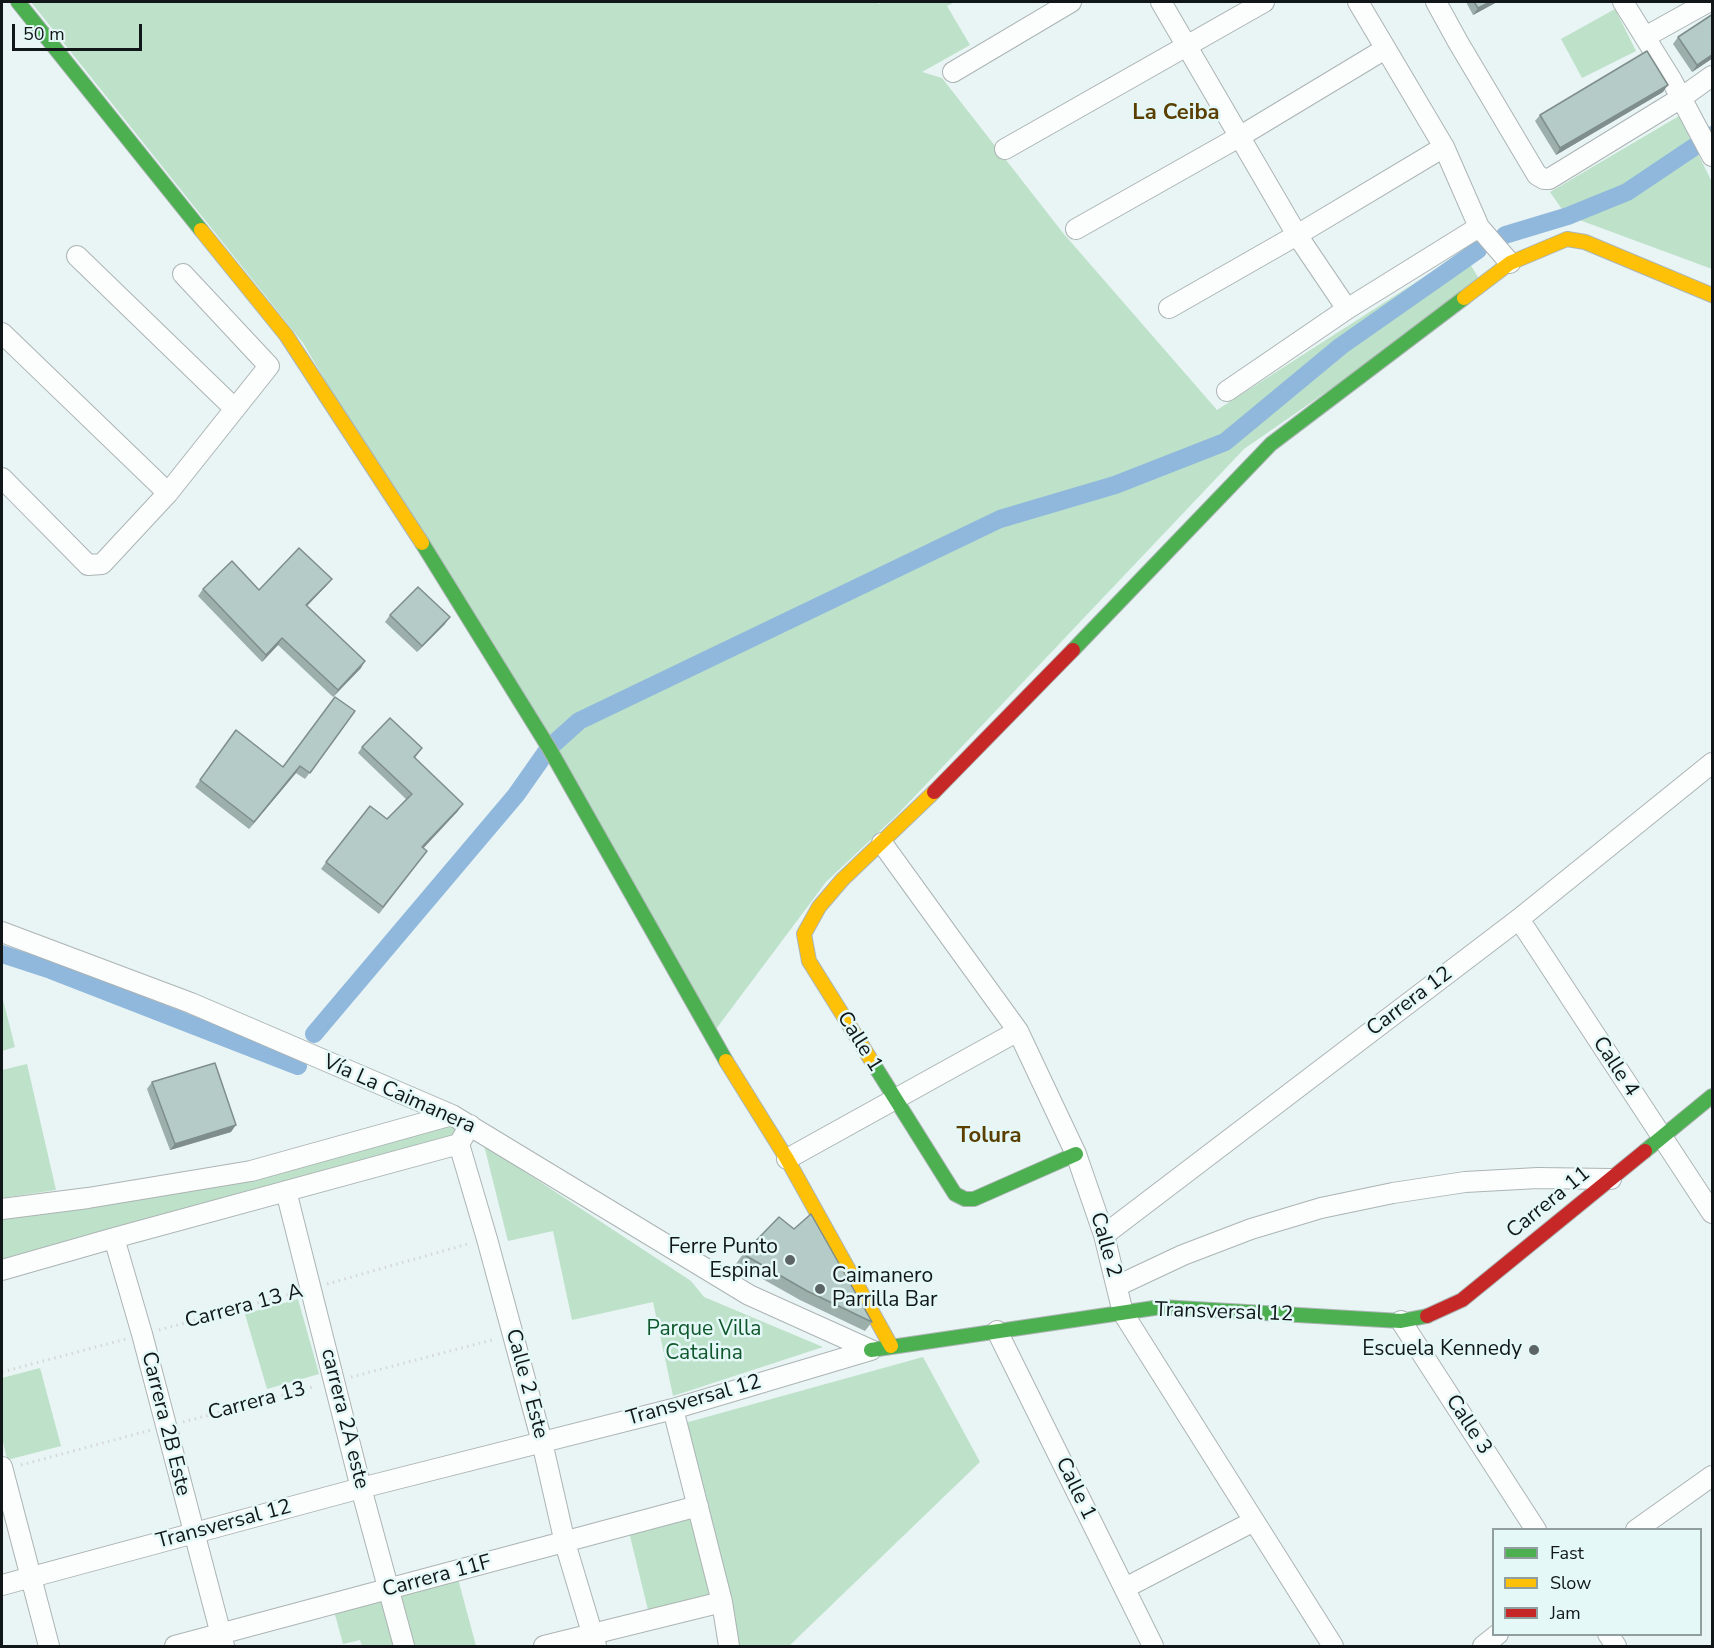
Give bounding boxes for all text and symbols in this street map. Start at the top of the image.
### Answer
scale bar [15,12,146,50]
text: 50 m [23,22,65,46]
district label: La Ceiba [1132,101,1220,127]
street label: Carrera 12 [1362,962,1458,1042]
street label: Calle 1 [831,1007,887,1077]
street label: Calle 4 [1586,1032,1644,1102]
street label: Vía La Caimanera [319,1050,479,1140]
district label: Tolura [957,1124,1021,1150]
street label: Carrera 11 [1502,1162,1596,1244]
street label: Calle 2 [1084,1210,1126,1280]
place label: Ferre Punto Espinal [668,1235,778,1285]
marker: Ferre Punto Espinal [783,1253,797,1267]
place label: Caimanero Parrilla Bar [832,1264,938,1314]
street label: Carrera 13 A [182,1279,306,1335]
marker: Caimanero Parrilla Bar [813,1282,827,1296]
street label: Transversal 12 [1154,1298,1294,1328]
park label: Parque Villa Catalina [647,1317,761,1367]
street label: Calle 2 Este [499,1326,553,1442]
place label: Escuela Kennedy [1362,1337,1522,1363]
marker: Escuela Kennedy [1527,1343,1541,1357]
street label: carrera 2A este [314,1346,374,1492]
street label: Carrera 2B Este [135,1349,195,1499]
street label: Transversal 12 [624,1370,764,1432]
street label: Carrera 13 [205,1377,309,1427]
street label: Calle 3 [1439,1390,1497,1460]
street label: Calle 1 [1049,1454,1101,1524]
street label: Transversal 12 [154,1495,294,1555]
legend [1492,1528,1702,1636]
text: Fast [1550,1541,1584,1565]
street label: Carrera 11F [380,1550,494,1604]
text: Slow [1550,1571,1591,1595]
text: Jam [1550,1601,1581,1625]

